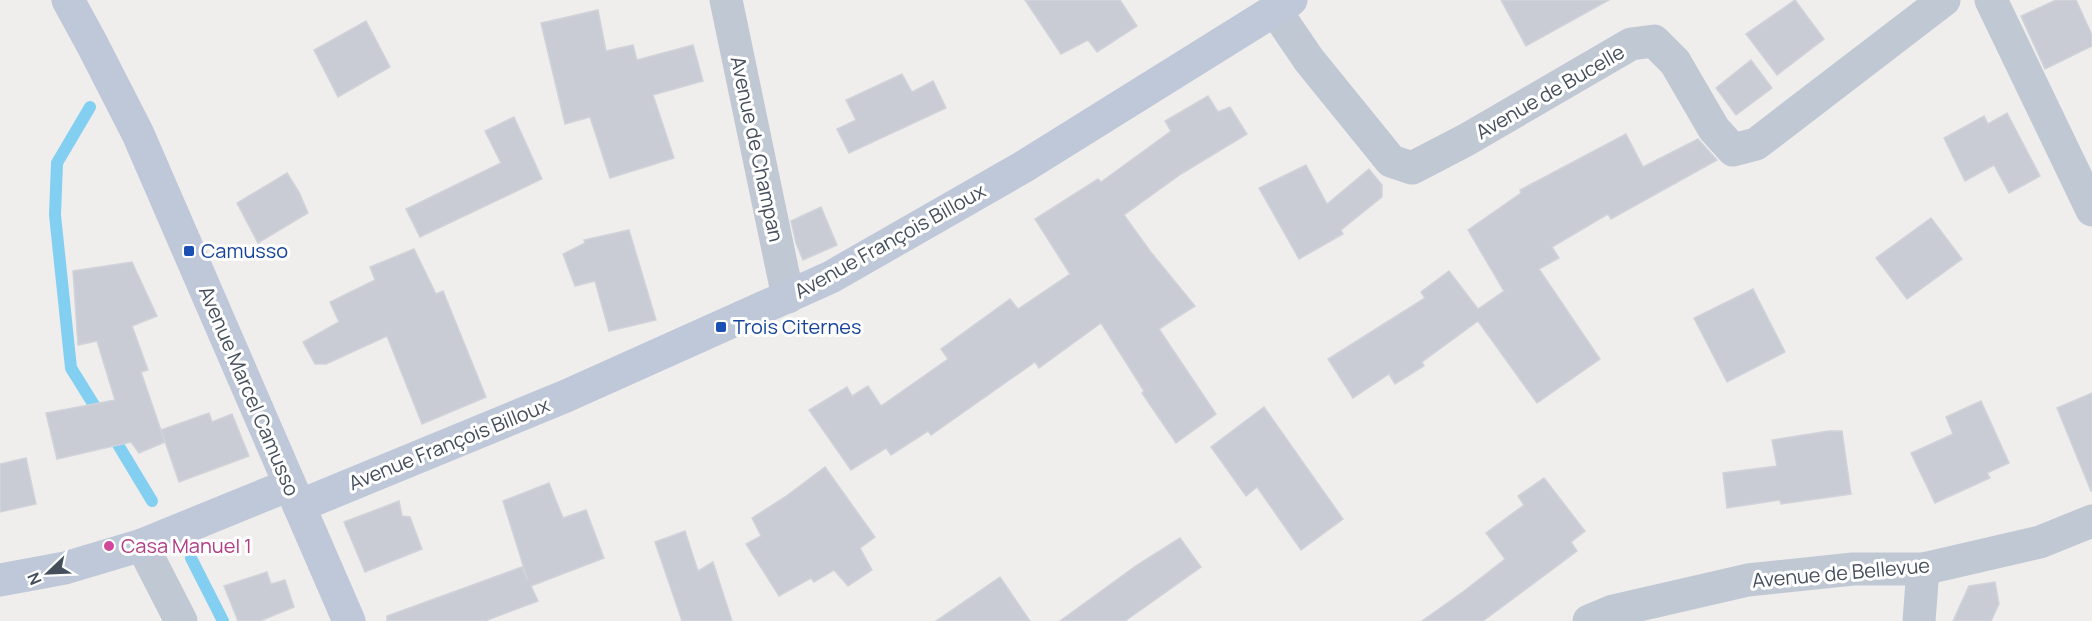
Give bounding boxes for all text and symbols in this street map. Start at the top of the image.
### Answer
street label: Avenue de Bucelle [1470,38,1629,145]
street label: Avenue de Champan [725,54,790,244]
street label: Avenue François Billoux [789,177,991,304]
place label: Camusso [201,237,288,264]
marker: Camusso [182,244,196,258]
street label: Avenue Marcel Camusso [193,282,306,500]
place label: Trois Citernes [733,313,861,340]
marker: Trois Citernes [714,320,728,334]
street label: Avenue François Billoux [344,391,554,496]
place label: Casa Manuel 1 [121,532,252,559]
marker: Casa Manuel 1 [102,539,116,553]
north arrow [18,543,78,603]
street label: Avenue de Bellevue [1751,551,1931,594]
text: N [22,569,47,588]

